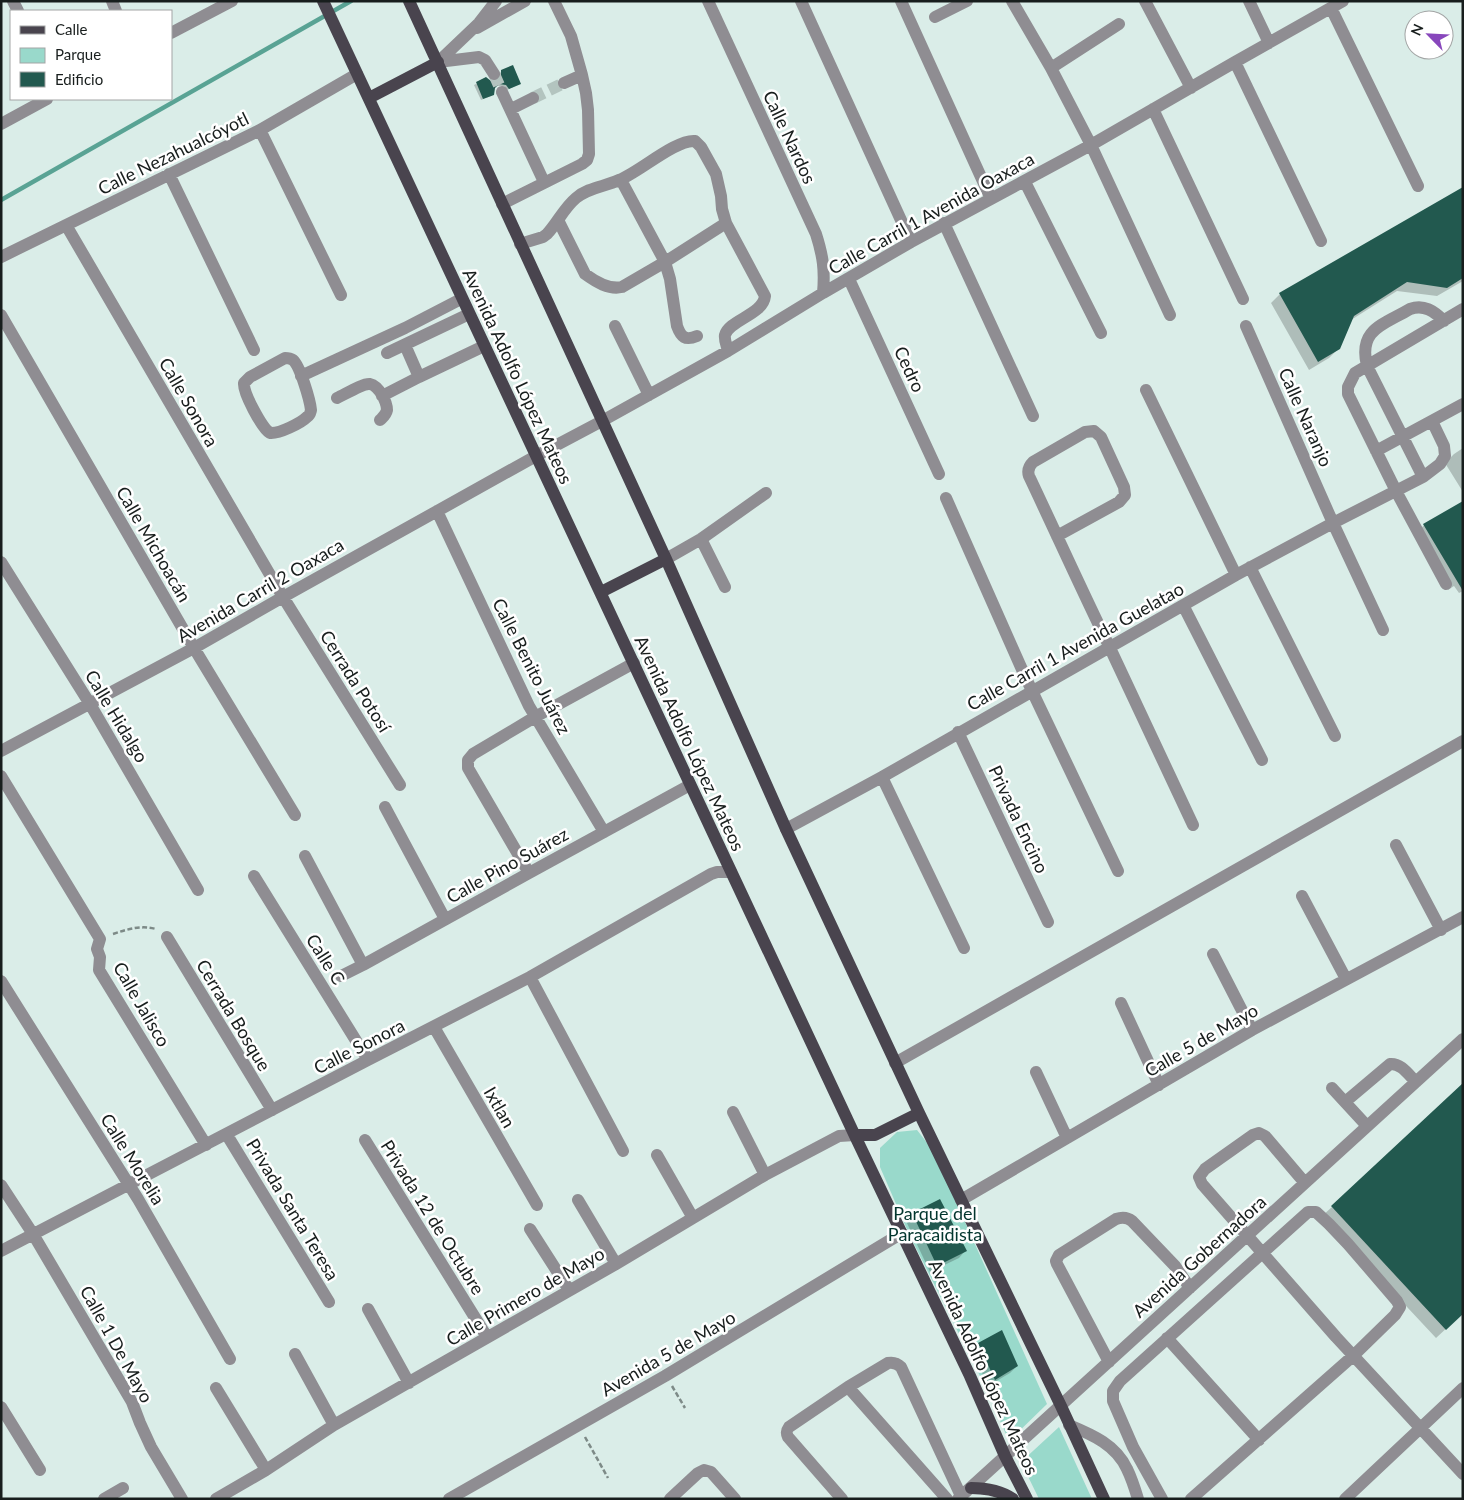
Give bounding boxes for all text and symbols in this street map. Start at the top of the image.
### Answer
legend [10,10,172,100]
north arrow [1404,10,1454,60]
text: Calle [55,20,88,38]
text: N [1407,21,1427,38]
text: Parque [55,45,101,63]
text: Edificio [55,70,103,88]
street label: Calle Nardos [759,87,821,187]
street label: Calle Nezahualcóyotl [94,107,252,199]
street label: Calle Carril 1 Avenida Oaxaca [824,147,1038,279]
street label: Avenida Adolfo López Mateos [458,265,578,487]
street label: Cedro [890,343,930,395]
street label: Calle Sonora [155,354,223,450]
street label: Calle Naranjo [1274,364,1338,470]
street label: Calle Michoacán [112,482,196,606]
street label: Avenida Carril 2 Oaxaca [173,533,347,647]
street label: Calle Carril 1 Avenida Guelatao [963,577,1187,715]
street label: Calle Benito Juárez [488,594,576,738]
street label: Cerrada Potosí [316,626,396,737]
street label: Avenida Adolfo López Mateos [630,632,750,854]
street label: Calle Hidalgo [81,666,153,766]
street label: Privada Encino [984,762,1054,876]
street label: Calle Pino Suárez [442,822,572,908]
street label: Calle C [302,930,350,988]
street label: Cerrada Bosque [192,955,276,1075]
street label: Calle Jalisco [109,958,175,1050]
street label: Calle 5 de Mayo [1140,999,1262,1081]
street label: Calle Sonora [310,1014,408,1078]
street label: Ixtlan [480,1083,520,1131]
street label: Calle Morelia [96,1109,170,1209]
street label: Privada Santa Teresa [242,1134,344,1284]
street label: Privada 12 de Octubre [377,1136,489,1298]
street label: Avenida Gobernadora [1128,1190,1270,1322]
park label: Parque del Paracaidista [888,1202,982,1245]
street label: Calle Primero de Mayo [442,1242,608,1350]
street label: Avenida Adolfo López Mateos [924,1256,1044,1478]
street label: Calle 1 De Mayo [76,1282,158,1406]
street label: Avenida 5 de Mayo [597,1306,739,1400]

